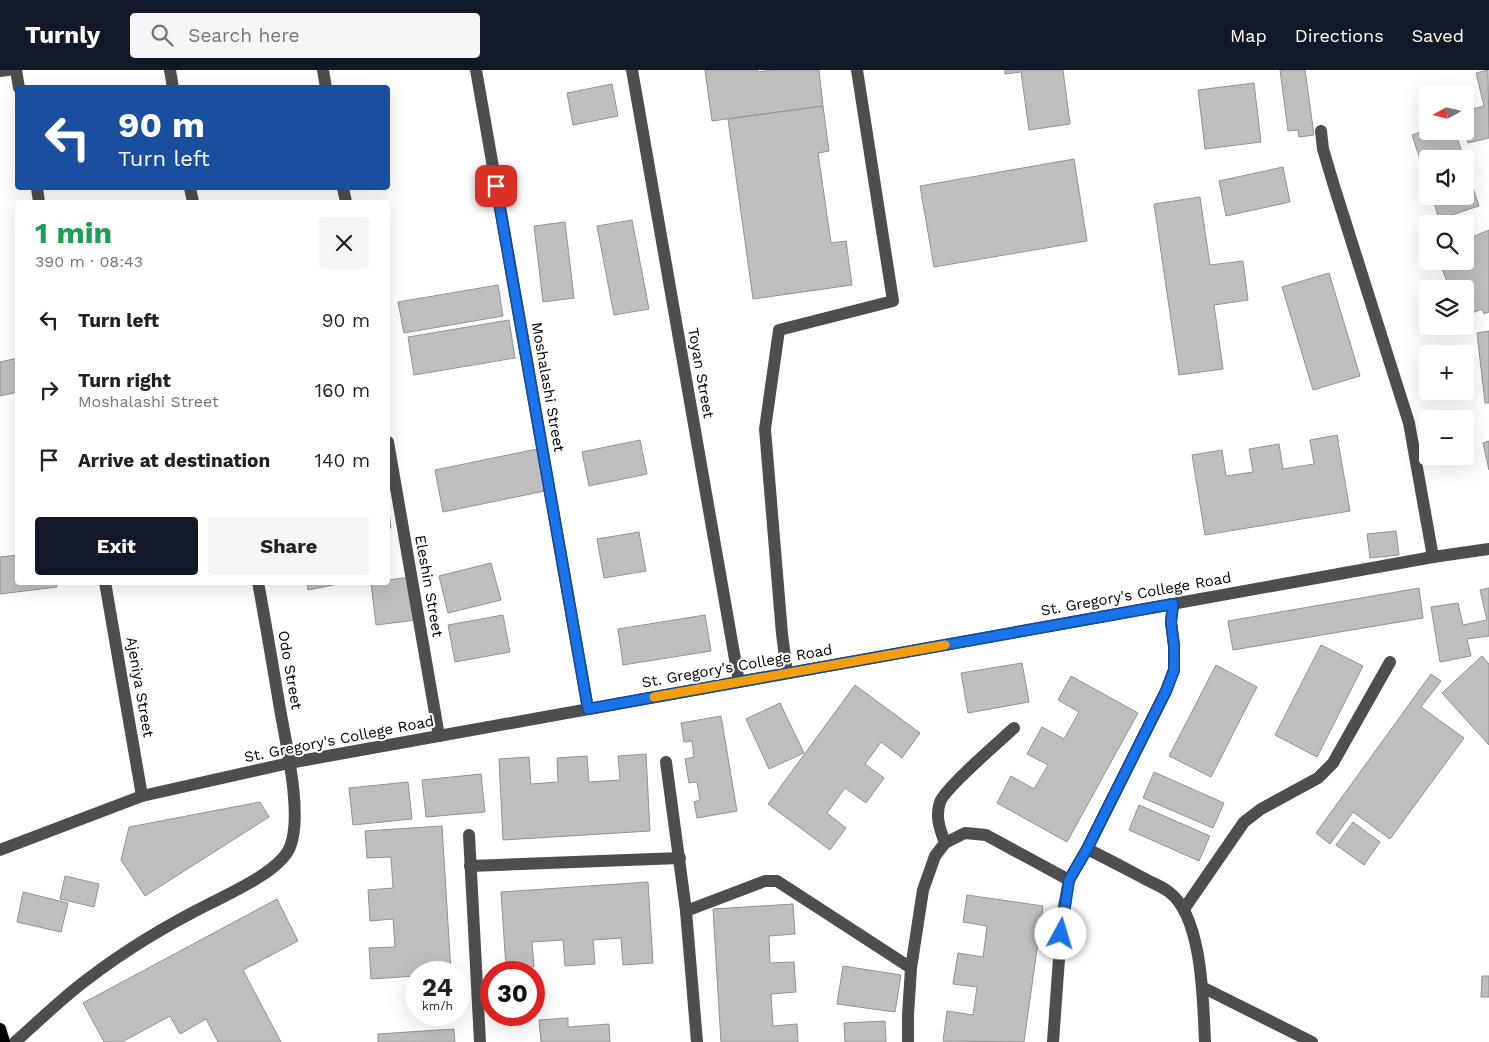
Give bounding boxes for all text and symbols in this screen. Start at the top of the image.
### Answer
search box [130,13,480,58]
text: Turnly [25,21,100,49]
icon: search [148,21,176,49]
text: Search here [188,24,300,47]
text: Map [1230,25,1267,46]
text: Directions [1295,25,1384,46]
text: Saved [1412,25,1464,46]
north arrow [1419,85,1474,140]
map controls [1419,85,1474,465]
text: 90 m [118,104,205,146]
icon: left [35,105,100,170]
text: Turn left [118,146,210,171]
button: sound [1419,150,1474,205]
pin [475,165,517,207]
icon: arrive [482,172,510,200]
text: 1 min [35,215,112,250]
button: search [1419,215,1474,270]
button: close [318,217,370,269]
text: 390 m · 08:43 [35,252,143,271]
button: layers [1419,280,1474,335]
icon: left [35,306,63,334]
text: Turn left [78,309,159,332]
text: 90 m [322,309,370,332]
street label: Moshalashi Street [528,320,568,454]
street label: Toyan Street [684,326,718,420]
button: + [1419,345,1474,400]
text: Turn right [78,369,171,392]
icon: right [35,376,63,404]
text: 160 m [315,379,370,402]
text: Moshalashi Street [78,392,219,411]
button: − [1419,410,1474,465]
icon: arrive [35,446,63,474]
text: Arrive at destination [78,449,270,472]
text: 140 m [315,449,370,472]
button: Exit [35,517,198,575]
button: Share [208,517,370,575]
street label: Eleshin Street [411,533,447,639]
street label: St. Gregory's College Road [1039,568,1233,620]
street label: Odo Street [274,629,306,712]
street label: Ajeniya Street [122,635,158,739]
street label: St. Gregory's College Road [640,640,834,692]
street label: St. Gregory's College Road [243,712,435,766]
position arrow [1034,907,1086,959]
speed limit sign: 30 [480,961,545,1026]
text: 24 [422,973,453,1002]
text: km/h [422,999,453,1013]

